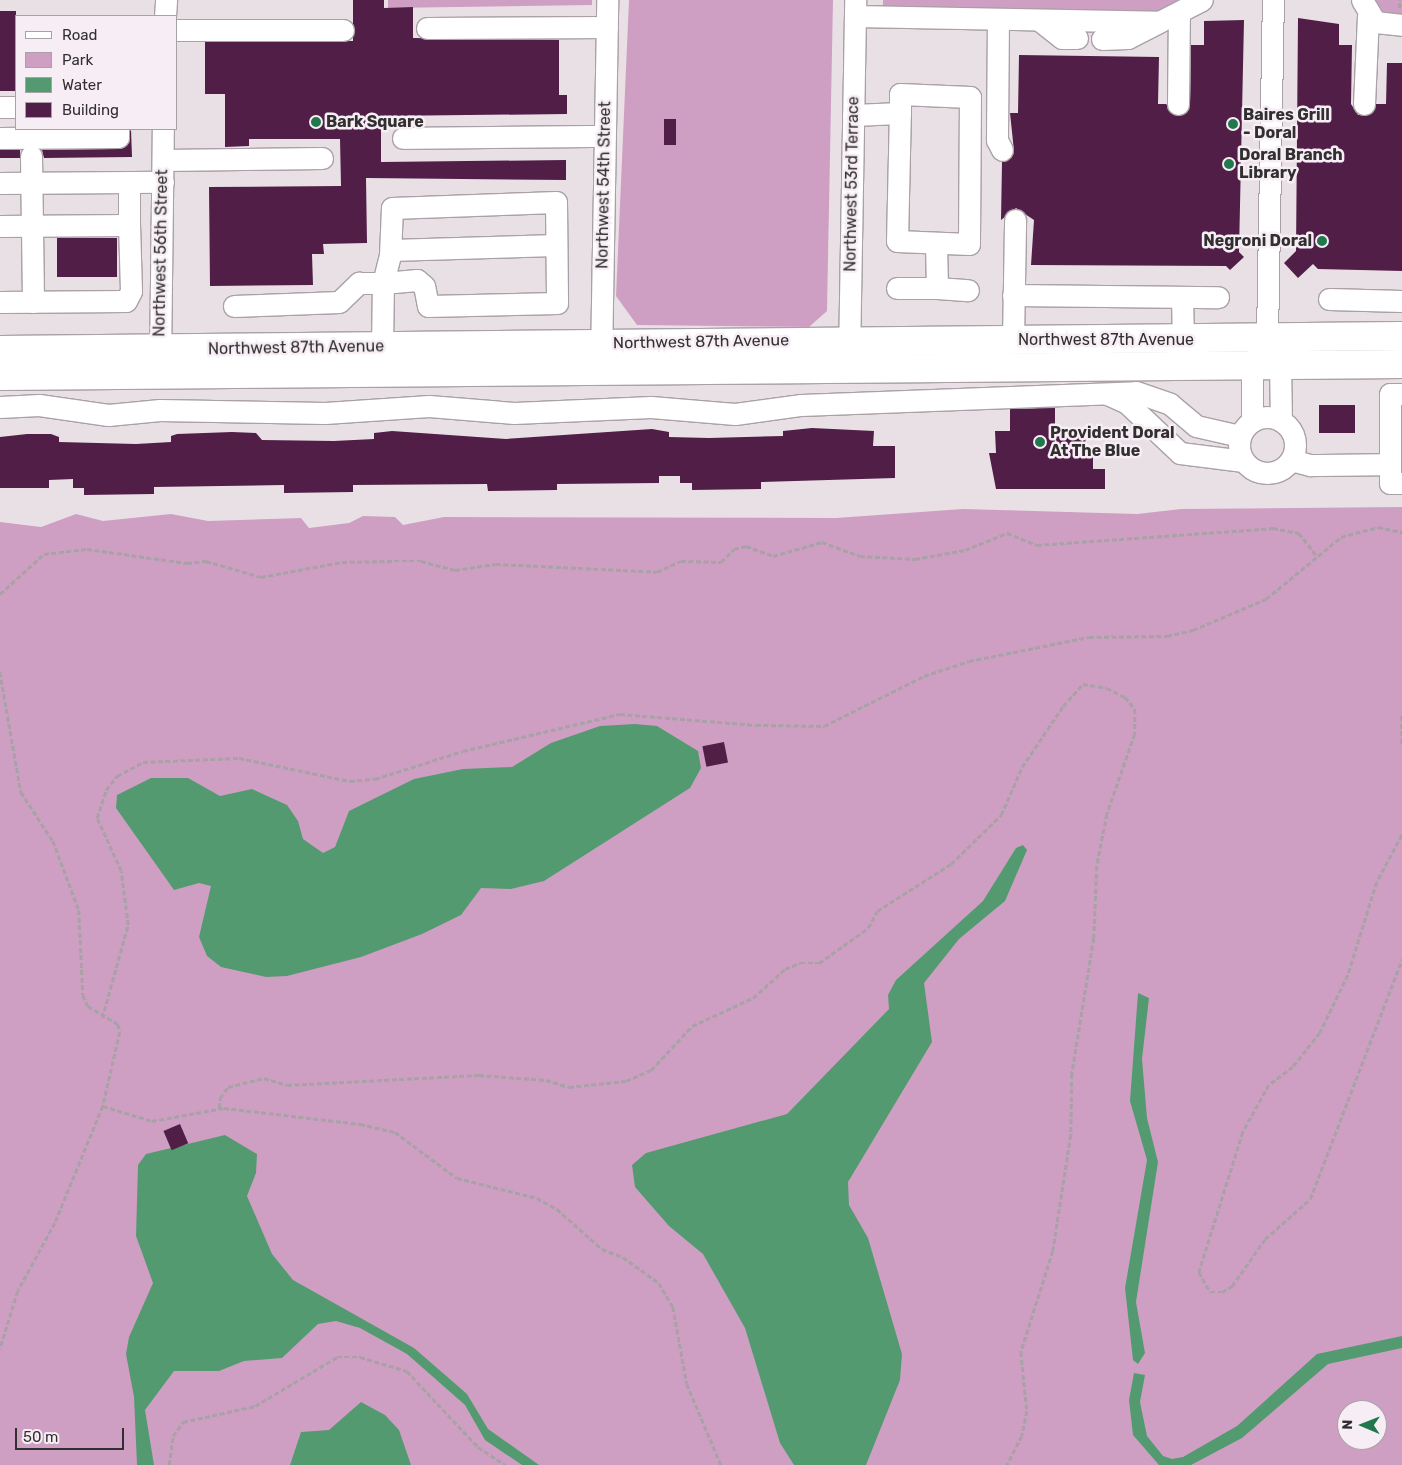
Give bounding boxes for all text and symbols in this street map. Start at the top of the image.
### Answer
legend [15,15,178,130]
text: Road [62,26,98,44]
text: Park [62,51,93,69]
text: Water [62,76,102,94]
street label: Northwest 53rd Terrace [841,96,863,272]
text: Building [62,101,119,119]
street label: Northwest 54th Street [593,101,615,269]
place label: Baires Grill - Doral [1243,105,1330,143]
place label: Bark Square [326,112,424,132]
marker: Bark Square [310,116,322,128]
marker: Baires Grill - Doral [1227,118,1239,130]
place label: Doral Branch Library [1239,145,1343,183]
marker: Doral Branch Library [1223,158,1235,170]
street label: Northwest 56th Street [150,169,172,337]
place label: Negroni Doral [1203,231,1312,251]
marker: Negroni Doral [1316,235,1328,247]
street label: Northwest 87th Avenue [1018,330,1194,350]
street label: Northwest 87th Avenue [613,331,789,353]
street label: Northwest 87th Avenue [208,337,384,359]
place label: Provident Doral At The Blue [1050,423,1175,461]
marker: Provident Doral At The Blue [1034,436,1046,448]
north arrow [1337,1400,1387,1450]
scale bar [18,1418,126,1450]
text: N [1339,1420,1356,1430]
text: 50 m [23,1428,58,1446]

